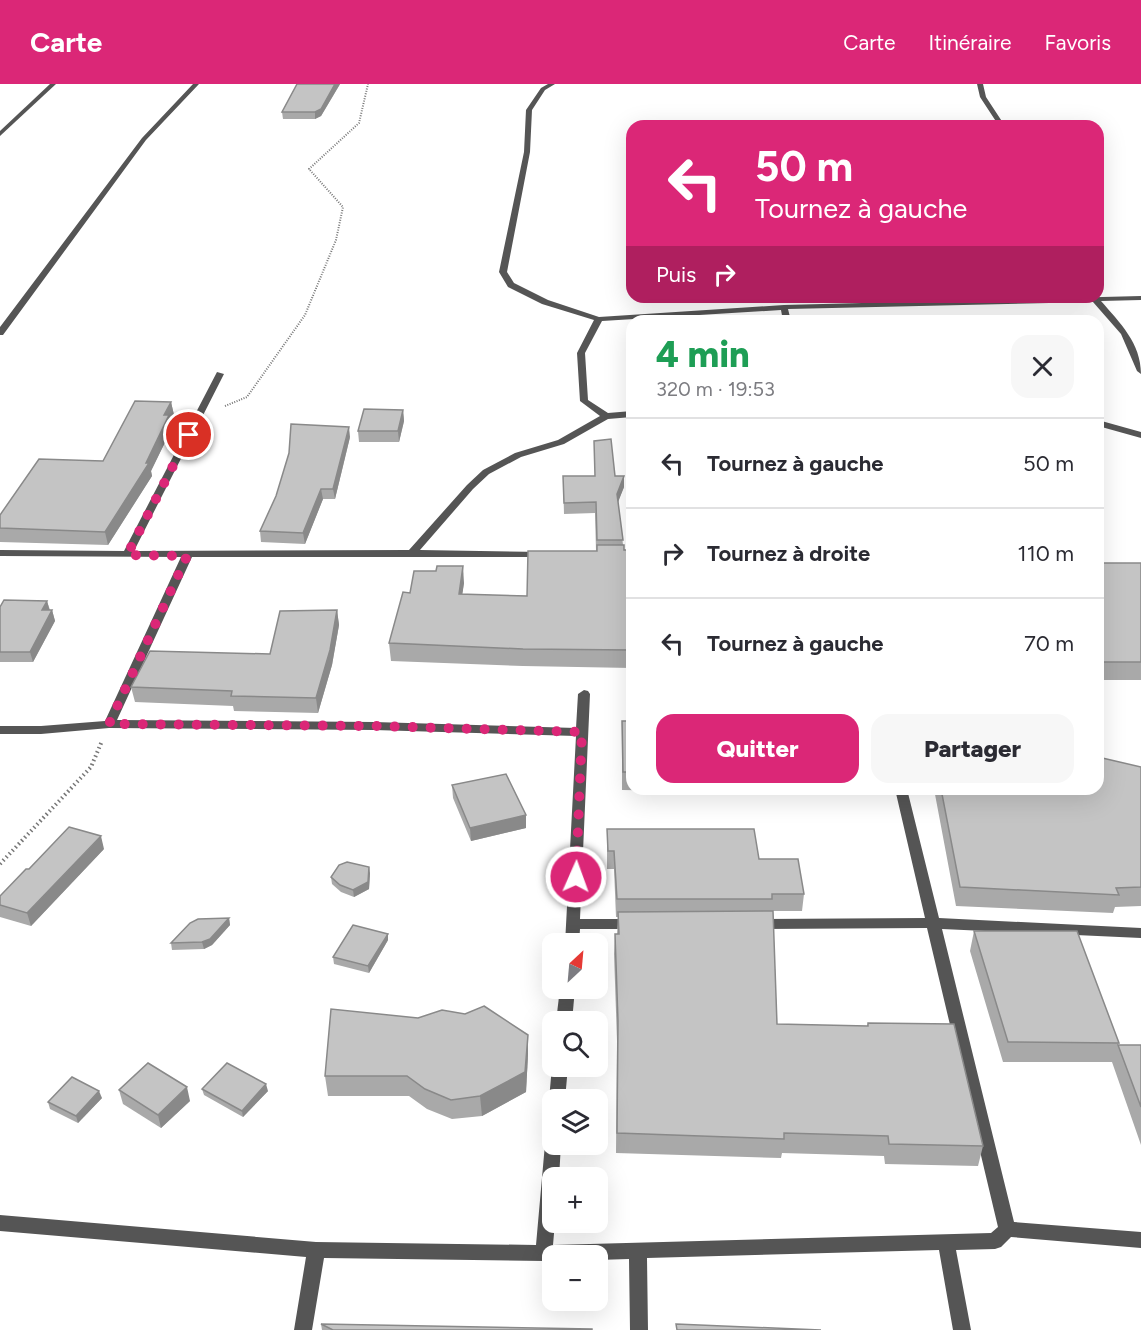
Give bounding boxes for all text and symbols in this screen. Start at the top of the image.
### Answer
text: Carte [30,25,102,59]
text: Carte [843,30,896,55]
text: Itinéraire [929,30,1012,55]
text: Favoris [1045,30,1111,55]
text: 50 m [755,141,853,192]
icon: left [656,144,734,222]
text: Tournez à gauche [755,192,967,225]
icon: right [708,258,741,291]
text: Puis [656,261,696,288]
text: 4 min [656,333,750,376]
button: close [1011,335,1074,398]
text: 320 m · 19:53 [656,377,775,401]
pin [163,409,214,460]
icon: arrive [172,418,205,451]
icon: left [656,447,689,480]
text: Tournez à gauche [707,450,883,477]
text: 50 m [1023,450,1074,477]
icon: right [656,537,689,570]
text: Tournez à droite [707,540,870,567]
text: 110 m [1018,540,1074,567]
icon: left [656,627,689,660]
text: Tournez à gauche [707,630,883,657]
text: 70 m [1024,630,1074,657]
button: Quitter [656,714,859,783]
button: Partager [871,714,1074,783]
position arrow [544,845,608,909]
north arrow [542,933,608,999]
map controls [542,933,608,1311]
button: search [542,1011,608,1077]
button: layers [542,1089,608,1155]
button: + [542,1167,608,1233]
button: − [542,1245,608,1311]

